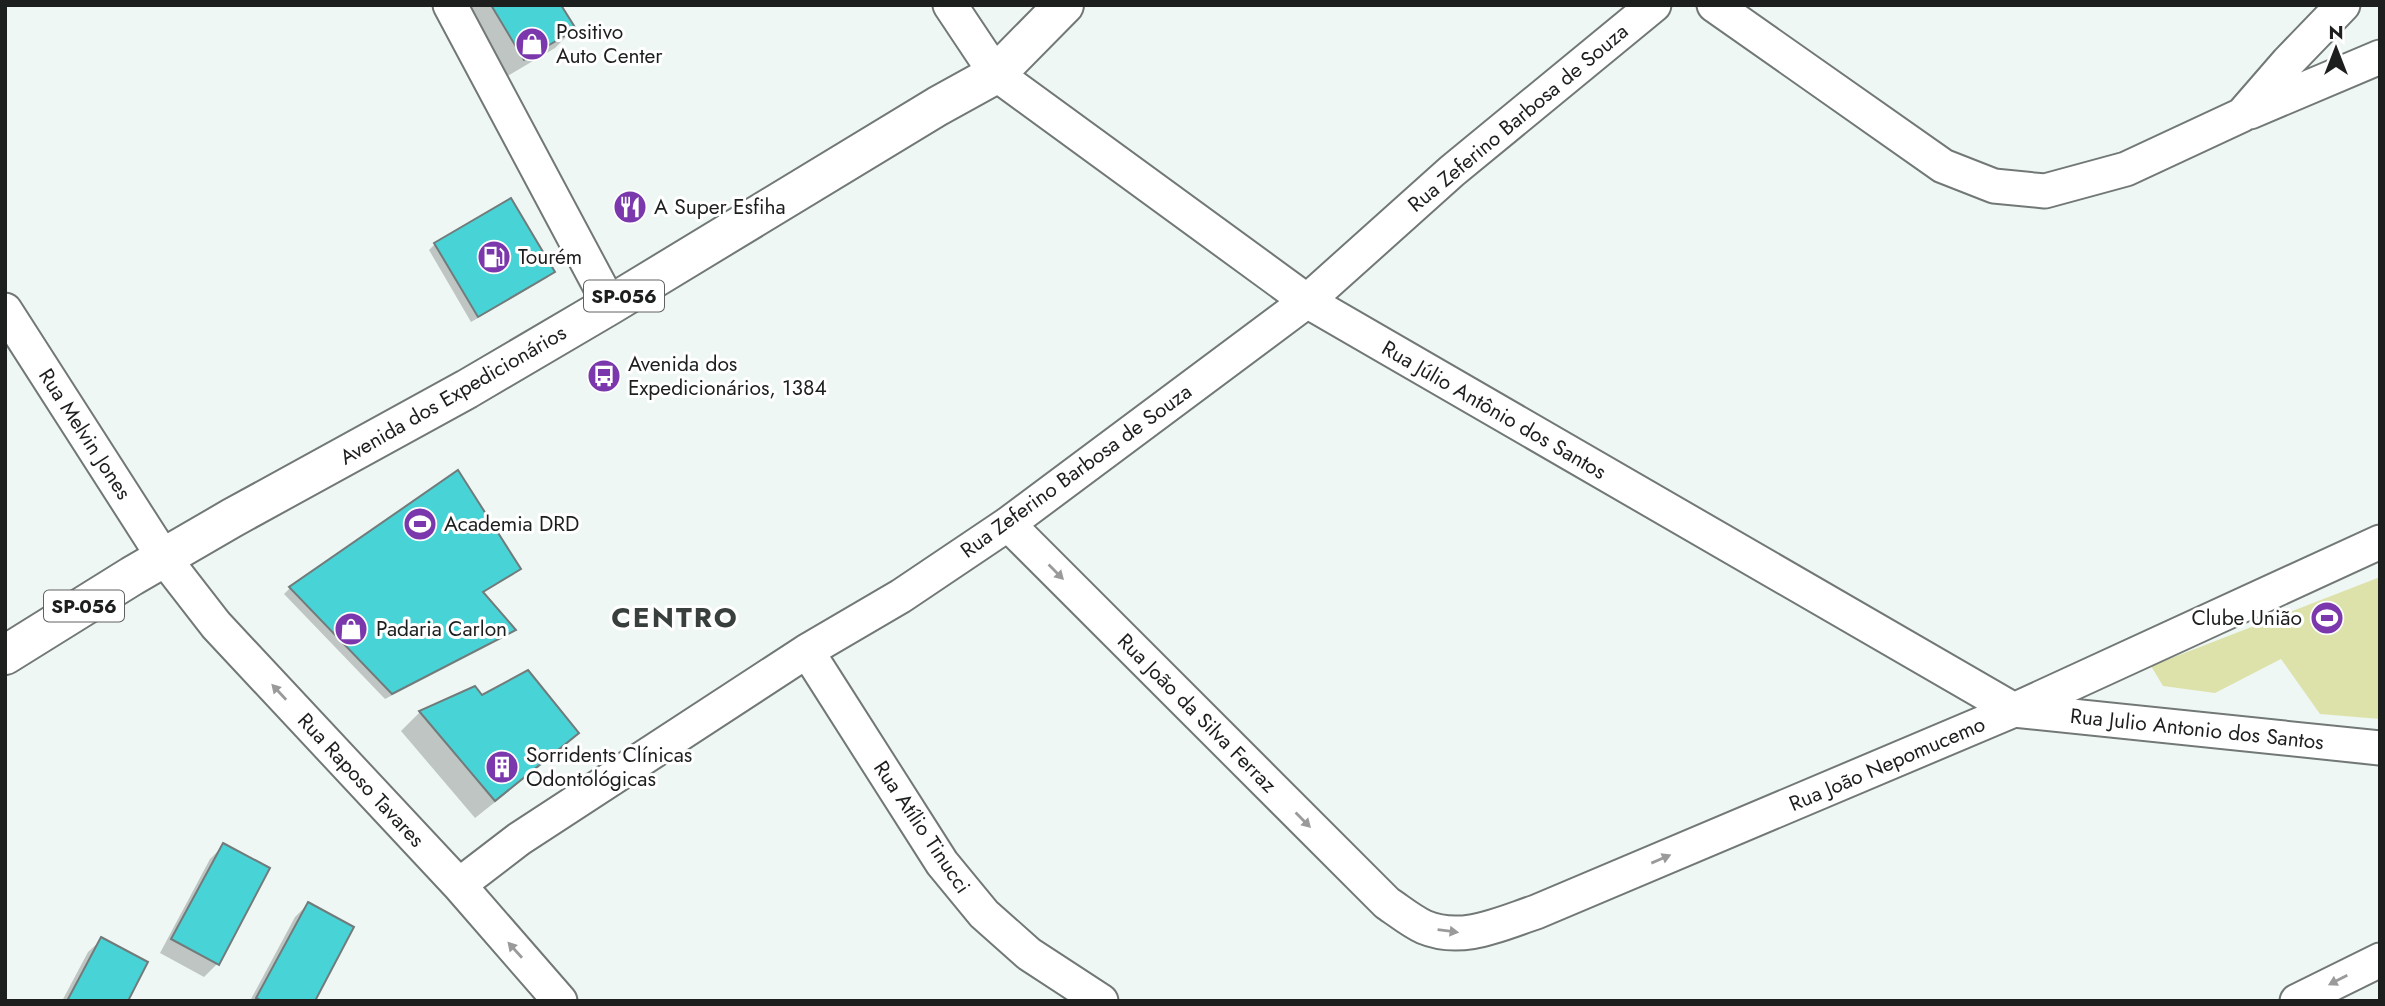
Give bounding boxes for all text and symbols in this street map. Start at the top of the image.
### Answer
north arrow [2301,14,2371,84]
place label: Positivo Auto Center [556,17,663,71]
street label: Rua Zeferino Barbosa de Souza [1401,17,1635,219]
text: N [2328,19,2344,46]
shop icon: Positivo Auto Center [513,25,551,63]
restaurant icon: A Super Esfiha [611,188,649,226]
place label: A Super Esfiha [654,192,786,222]
fuel station icon: Tourém [475,238,513,276]
place label: Tourém [518,242,582,272]
road number: SP-056 [584,280,664,312]
street label: Avenida dos Expedicionários [334,318,572,472]
street label: Rua Júlio Antônio dos Santos [1376,333,1612,487]
place label: Avenida dos Expedicionários, 1384 [628,349,827,403]
bus stop icon: Avenida dos Expedicionários, 1384 [585,357,623,395]
street label: Rua Melvin Jones [31,363,139,505]
street label: Rua Zeferino Barbosa de Souza [954,377,1198,565]
sports icon: Academia DRD [401,505,439,543]
place label: Academia DRD [444,509,579,539]
one-way arrow [1048,563,1064,580]
road number: SP-056 [44,590,124,622]
district label: CENTRO [611,597,739,638]
sports icon: Clube União [2308,599,2346,637]
place label: Clube União [2191,603,2302,633]
shop icon: Padaria Carlon [332,610,370,648]
place label: Padaria Carlon [376,614,507,644]
street label: Rua João da Silva Ferraz [1111,627,1284,800]
one-way arrow [270,683,287,700]
street label: Rua Julio Antonio dos Santos [2069,701,2325,757]
street label: Rua Raposo Tavares [291,706,431,854]
street label: Rua João Nepomucemo [1784,709,1990,819]
place label: Sorridents Clínicas Odontológicas [526,740,692,794]
building icon: Sorridents Clínicas Odontológicas [483,748,521,786]
street label: Rua Atílio Tinucci [866,755,978,899]
one-way arrow [1295,811,1312,828]
one-way arrow [1651,853,1671,865]
one-way arrow [1437,926,1459,937]
one-way arrow [507,941,523,959]
one-way arrow [2328,975,2348,986]

